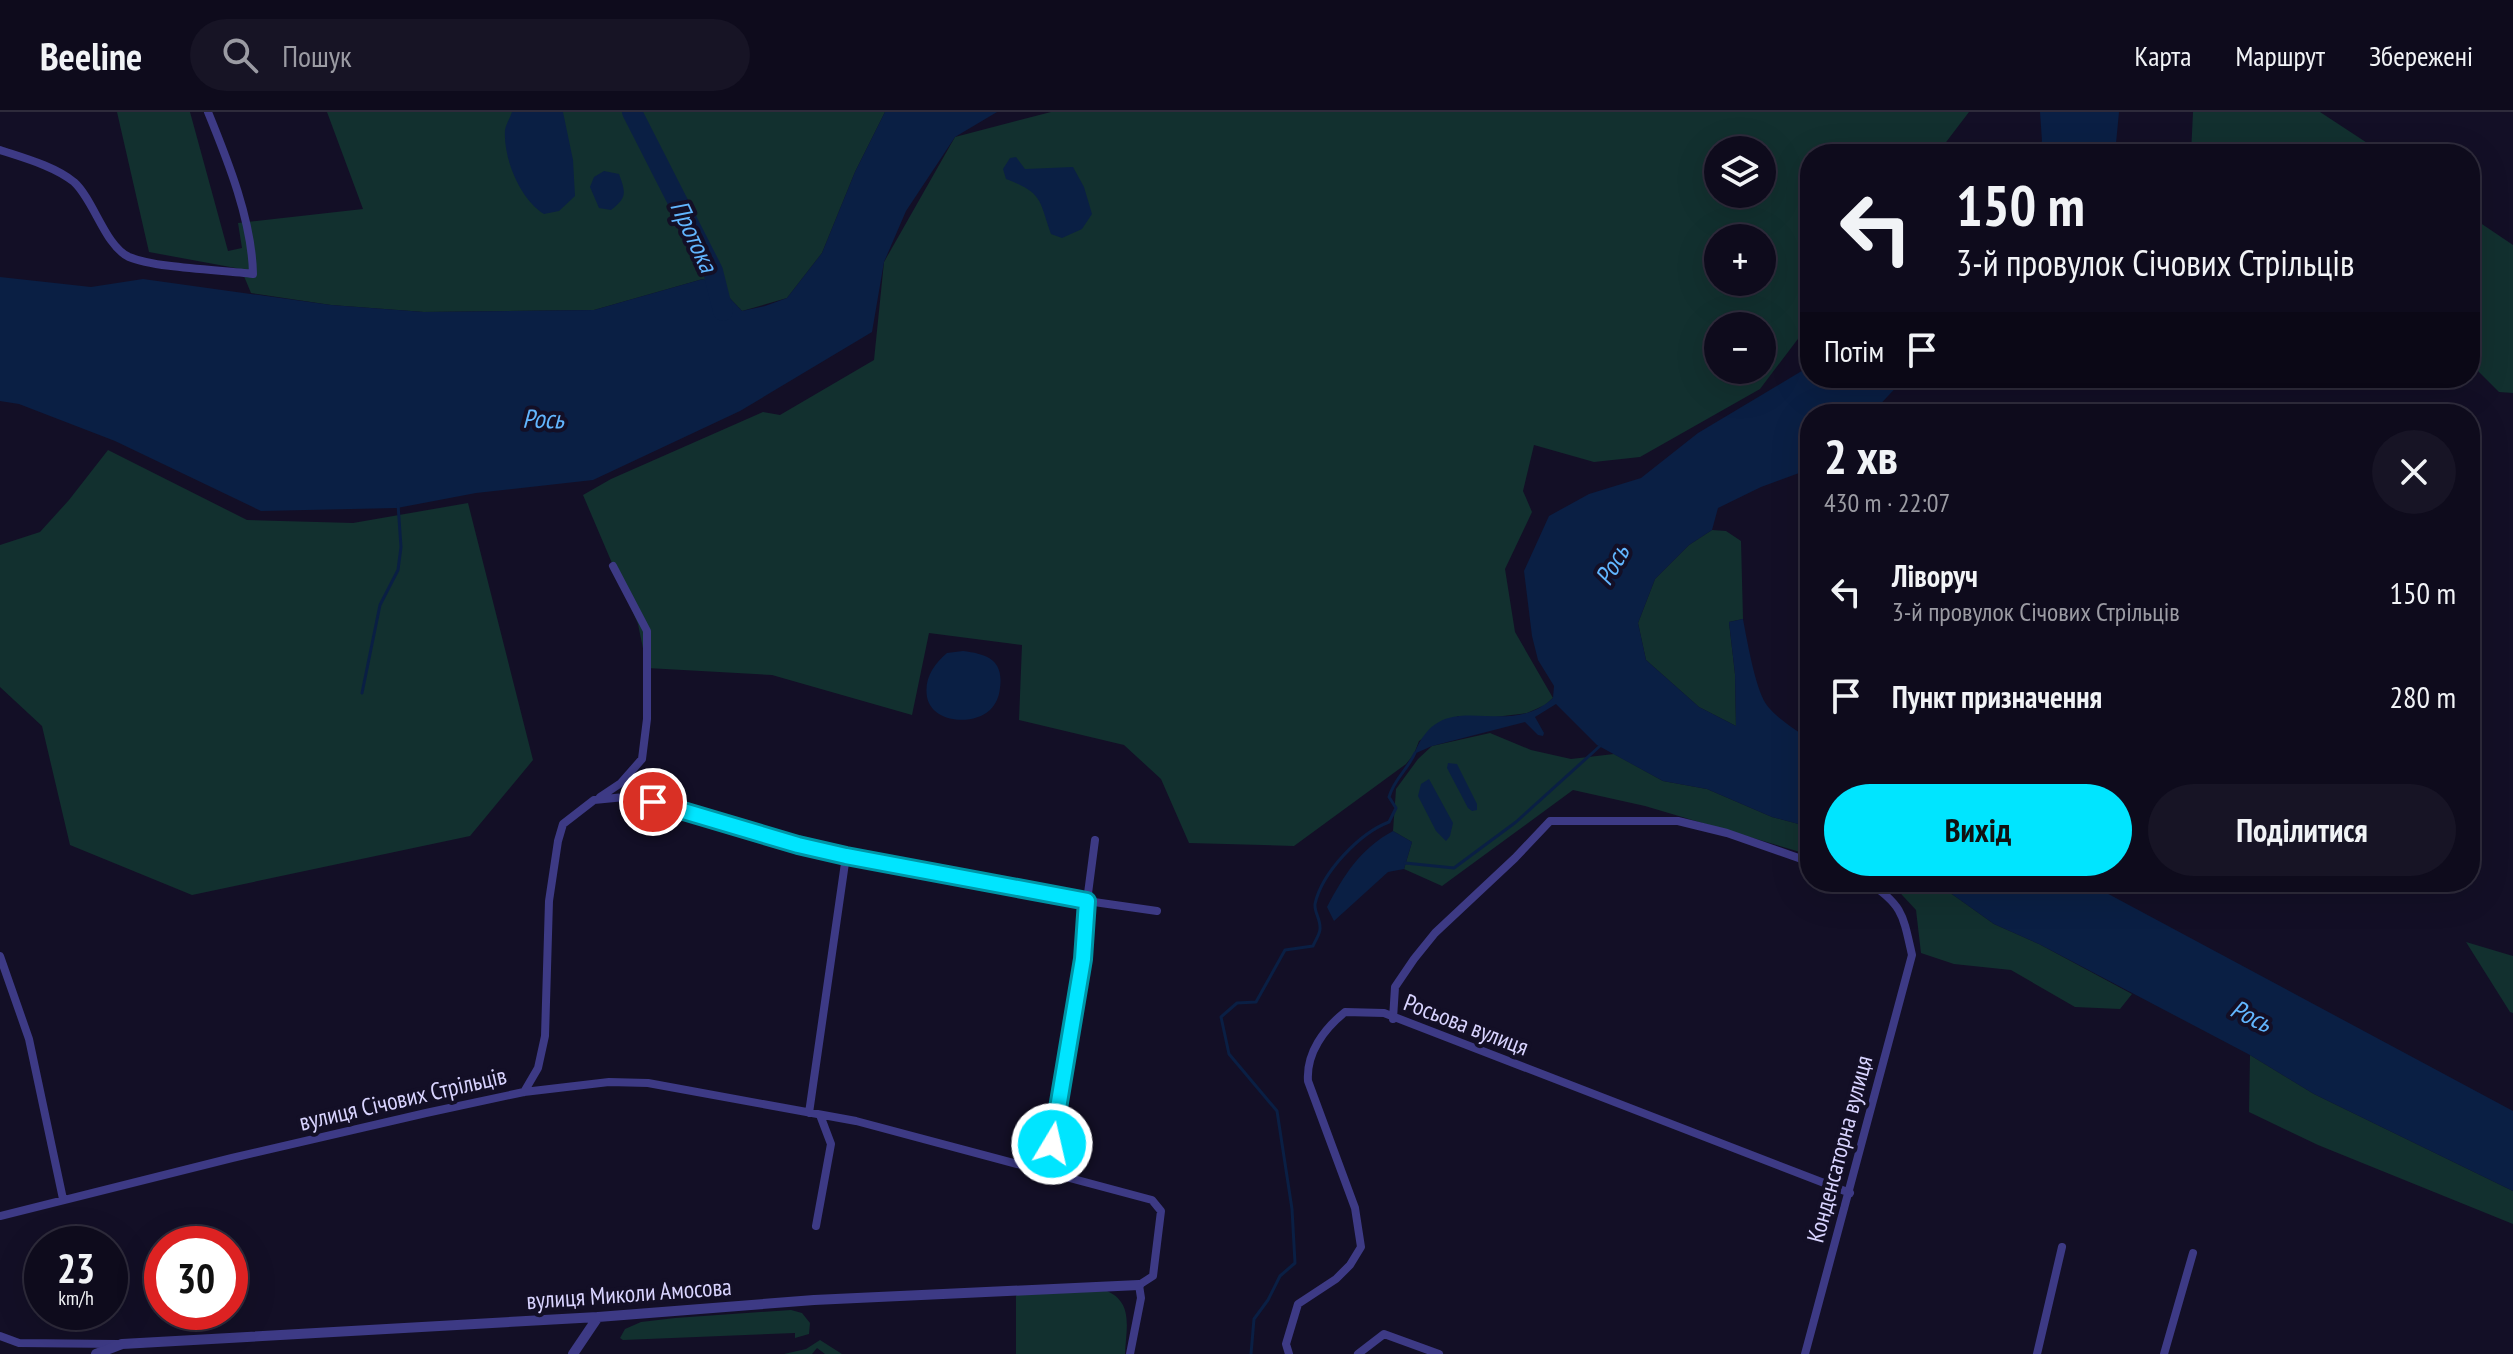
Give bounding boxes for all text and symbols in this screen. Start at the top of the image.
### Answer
search box [190,19,750,91]
text: Beeline [40,31,142,80]
icon: search [218,33,262,77]
text: Пошук [282,36,352,75]
text: Карта [2135,37,2192,74]
text: Маршрут [2236,37,2325,74]
text: Збережені [2369,37,2473,74]
map controls [1704,136,1776,384]
button: layers [1704,136,1776,208]
text: 150 m [1956,169,2085,241]
icon: left [1824,176,1928,280]
water label: Протока [664,195,726,278]
button: + [1704,224,1776,296]
text: 3-й провулок Січових Стрільців [1956,239,2354,286]
button: − [1704,312,1776,384]
icon: arrive [1900,328,1944,372]
text: Потім [1824,331,1884,370]
water label: Рось [522,402,565,435]
text: 2 хв [1824,425,1898,487]
button: close [2372,430,2456,514]
text: 430 m · 22:07 [1824,486,1950,519]
water label: Рось [1587,538,1637,591]
text: Ліворуч [1892,556,1978,595]
icon: left [1824,570,1868,614]
text: 150 m [2390,573,2456,612]
text: 3-й провулок Січових Стрільців [1892,595,2180,628]
icon: arrive [1824,674,1868,718]
text: Пункт призначення [1892,677,2102,716]
text: 280 m [2390,677,2456,716]
pin [619,768,687,836]
icon: arrive [631,780,675,824]
button: Вихід [1824,784,2132,876]
button: Поділитися [2148,784,2456,876]
street label: Росьова вулиця [1399,987,1533,1063]
water label: Рось [2225,992,2278,1040]
street label: Конденсаторна вулиця [1800,1052,1879,1246]
street label: вулиця Січових Стрільців [296,1060,510,1137]
position arrow [1010,1102,1094,1186]
speed limit sign: 30 [144,1226,248,1330]
text: 23 [57,1242,95,1294]
street label: вулиця Миколи Амосова [525,1271,733,1316]
text: km/h [58,1285,94,1311]

